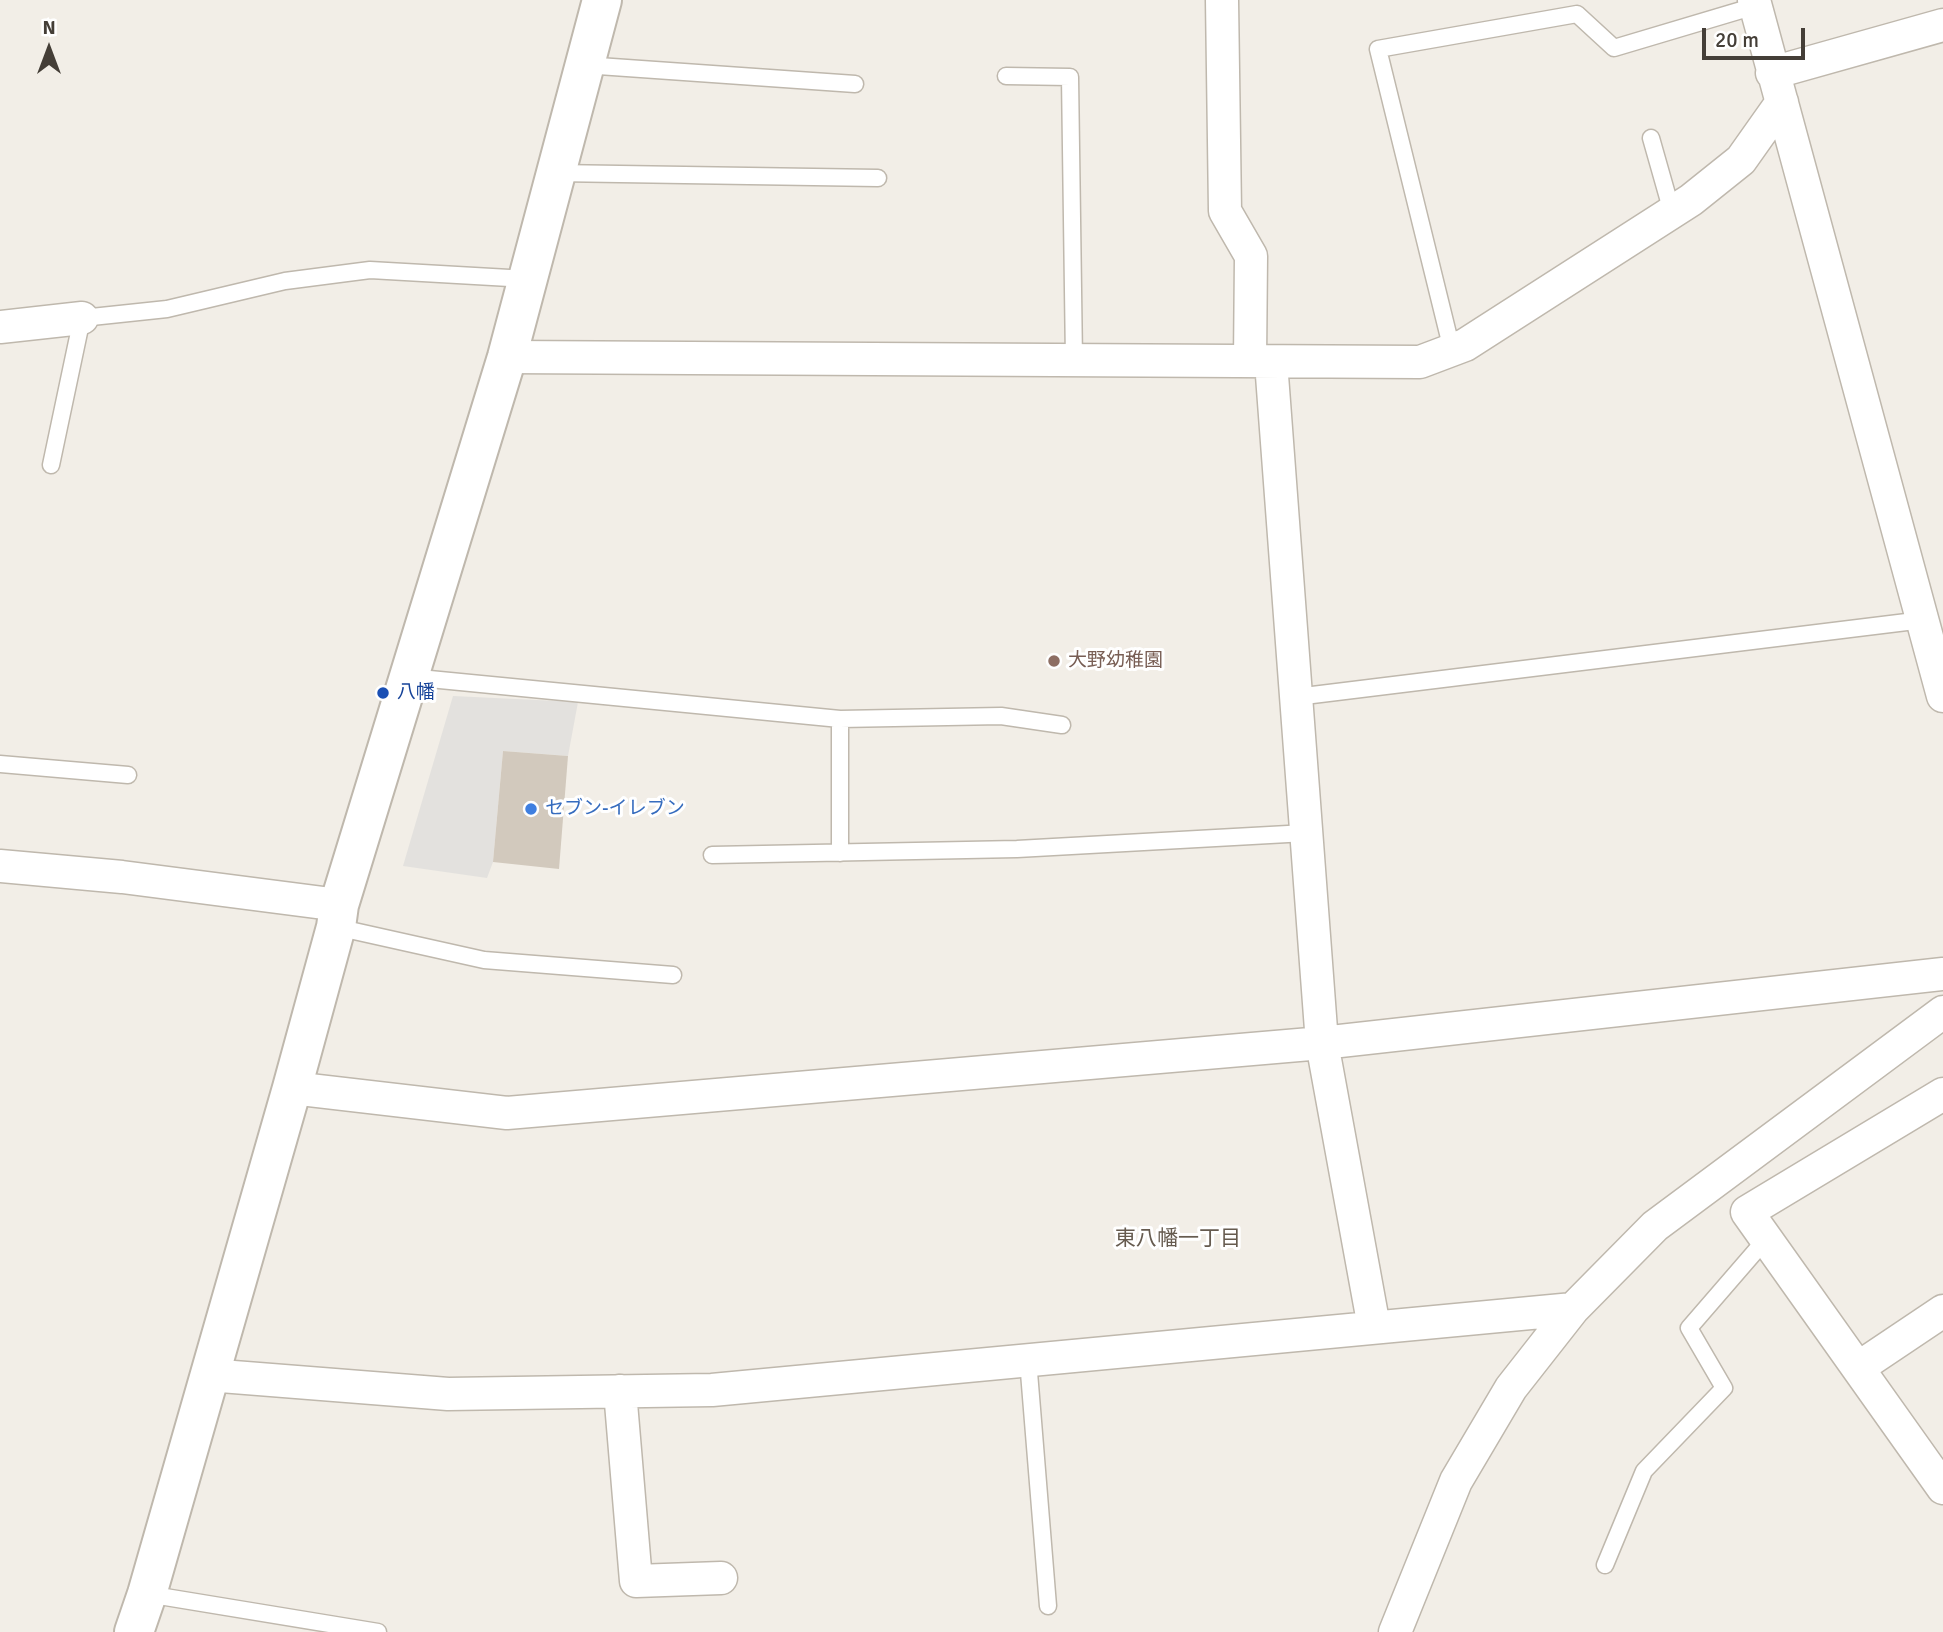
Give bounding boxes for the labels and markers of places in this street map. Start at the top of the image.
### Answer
place label: 大野幼稚園 [1068,650,1163,672]
marker: 大野幼稚園 [1046,653,1062,669]
place label: 八幡 [397,682,435,704]
marker: 八幡 [375,685,391,701]
place label: セブン-イレブン [545,798,685,820]
marker: セブン-イレブン [523,801,539,817]

